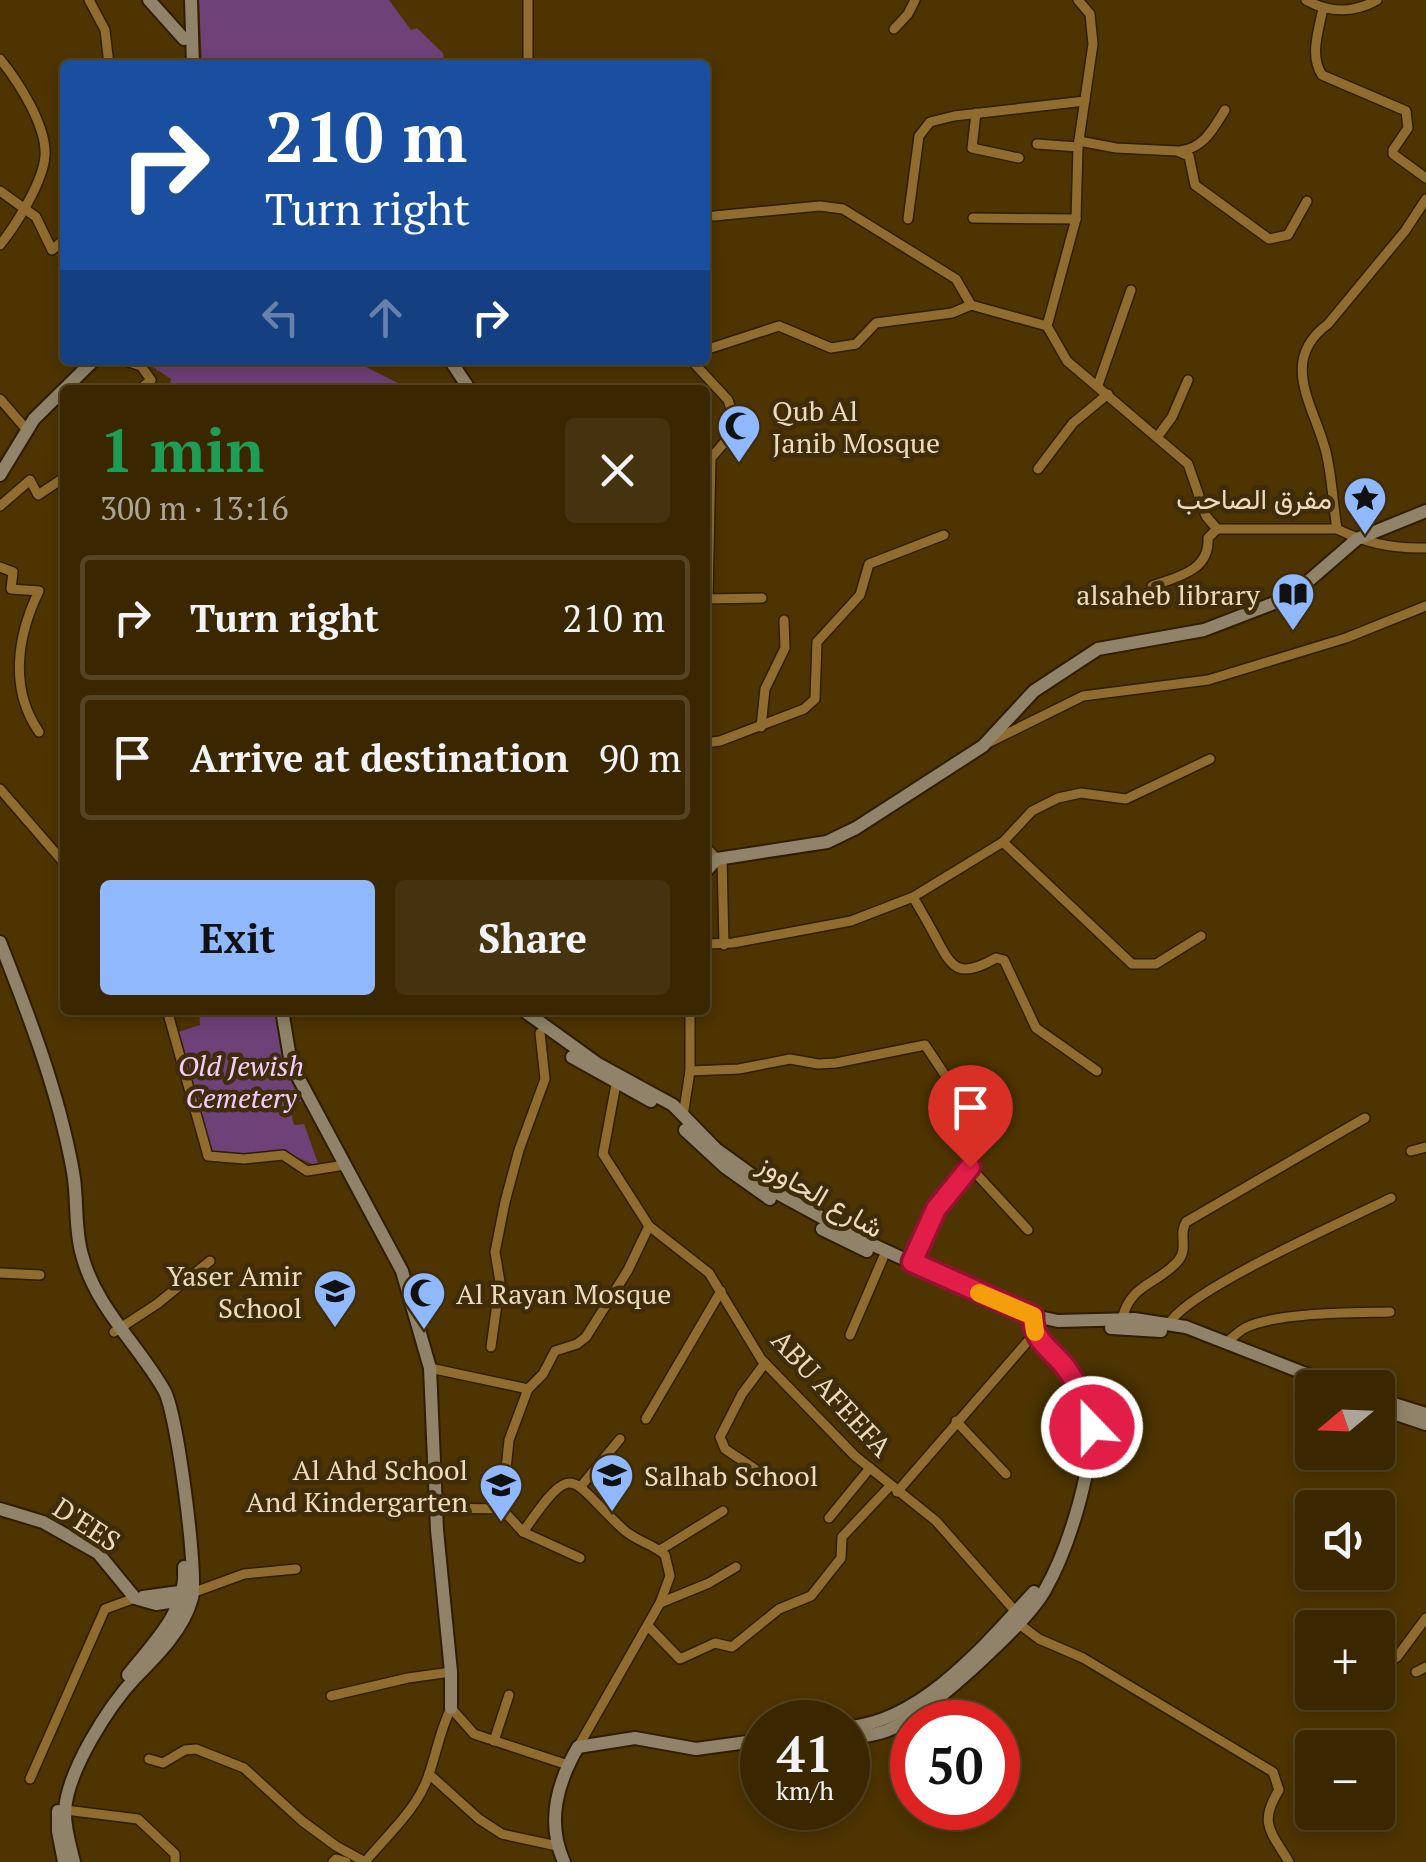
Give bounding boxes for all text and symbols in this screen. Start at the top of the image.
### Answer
text: 210 m [265,89,467,182]
icon: right [100,100,230,230]
text: Turn right [265,178,470,238]
icon: left [253,290,308,345]
icon: ahead [358,290,413,345]
icon: right [463,290,518,345]
place label: Qub Al Janib Mosque [772,392,940,461]
mosque icon: Qub Al Janib Mosque [716,403,762,464]
text: 1 min [100,410,264,489]
button: close [565,418,670,523]
place icon: مفرق الصاحب [1342,475,1388,536]
place label: مفرق الصاحب [1176,480,1332,517]
text: 300 m · 13:16 [100,487,288,529]
library icon: alsaheb library [1270,571,1316,632]
place label: alsaheb library [1076,576,1261,613]
icon: right [105,590,160,645]
text: Turn right [190,593,379,643]
text: 210 m [562,593,665,643]
icon: arrive [105,730,160,785]
text: Arrive at destination [190,733,569,783]
text: 90 m [599,733,681,783]
button: Exit [100,880,375,995]
button: Share [395,880,670,995]
park label: Old Jewish Cemetery [178,1047,304,1116]
pin [928,1065,1013,1168]
icon: arrive [943,1080,998,1135]
street label: شارع الحاووز [750,1144,890,1247]
place label: Yaser Amir School [166,1257,302,1326]
school or university icon: Yaser Amir School [312,1268,358,1329]
mosque icon: Al Rayan Mosque [401,1270,447,1331]
place label: Al Rayan Mosque [456,1275,671,1312]
street label: ABU AFEEFA [764,1322,901,1465]
north arrow [1295,1370,1395,1470]
map controls [1295,1370,1395,1830]
position arrow [1040,1375,1144,1479]
place label: Al Ahd School And Kindergarten [246,1451,468,1520]
school or university icon: Salhab School [589,1452,635,1513]
place label: Salhab School [644,1457,818,1494]
school or university icon: Al Ahd School And Kindergarten [478,1462,524,1523]
street label: D'EES [46,1489,128,1559]
button: sound [1295,1490,1395,1590]
button: + [1295,1610,1395,1710]
speed limit sign: 50 [890,1700,1020,1830]
text: 41 [777,1720,833,1786]
button: − [1295,1730,1395,1830]
text: km/h [776,1774,834,1807]

